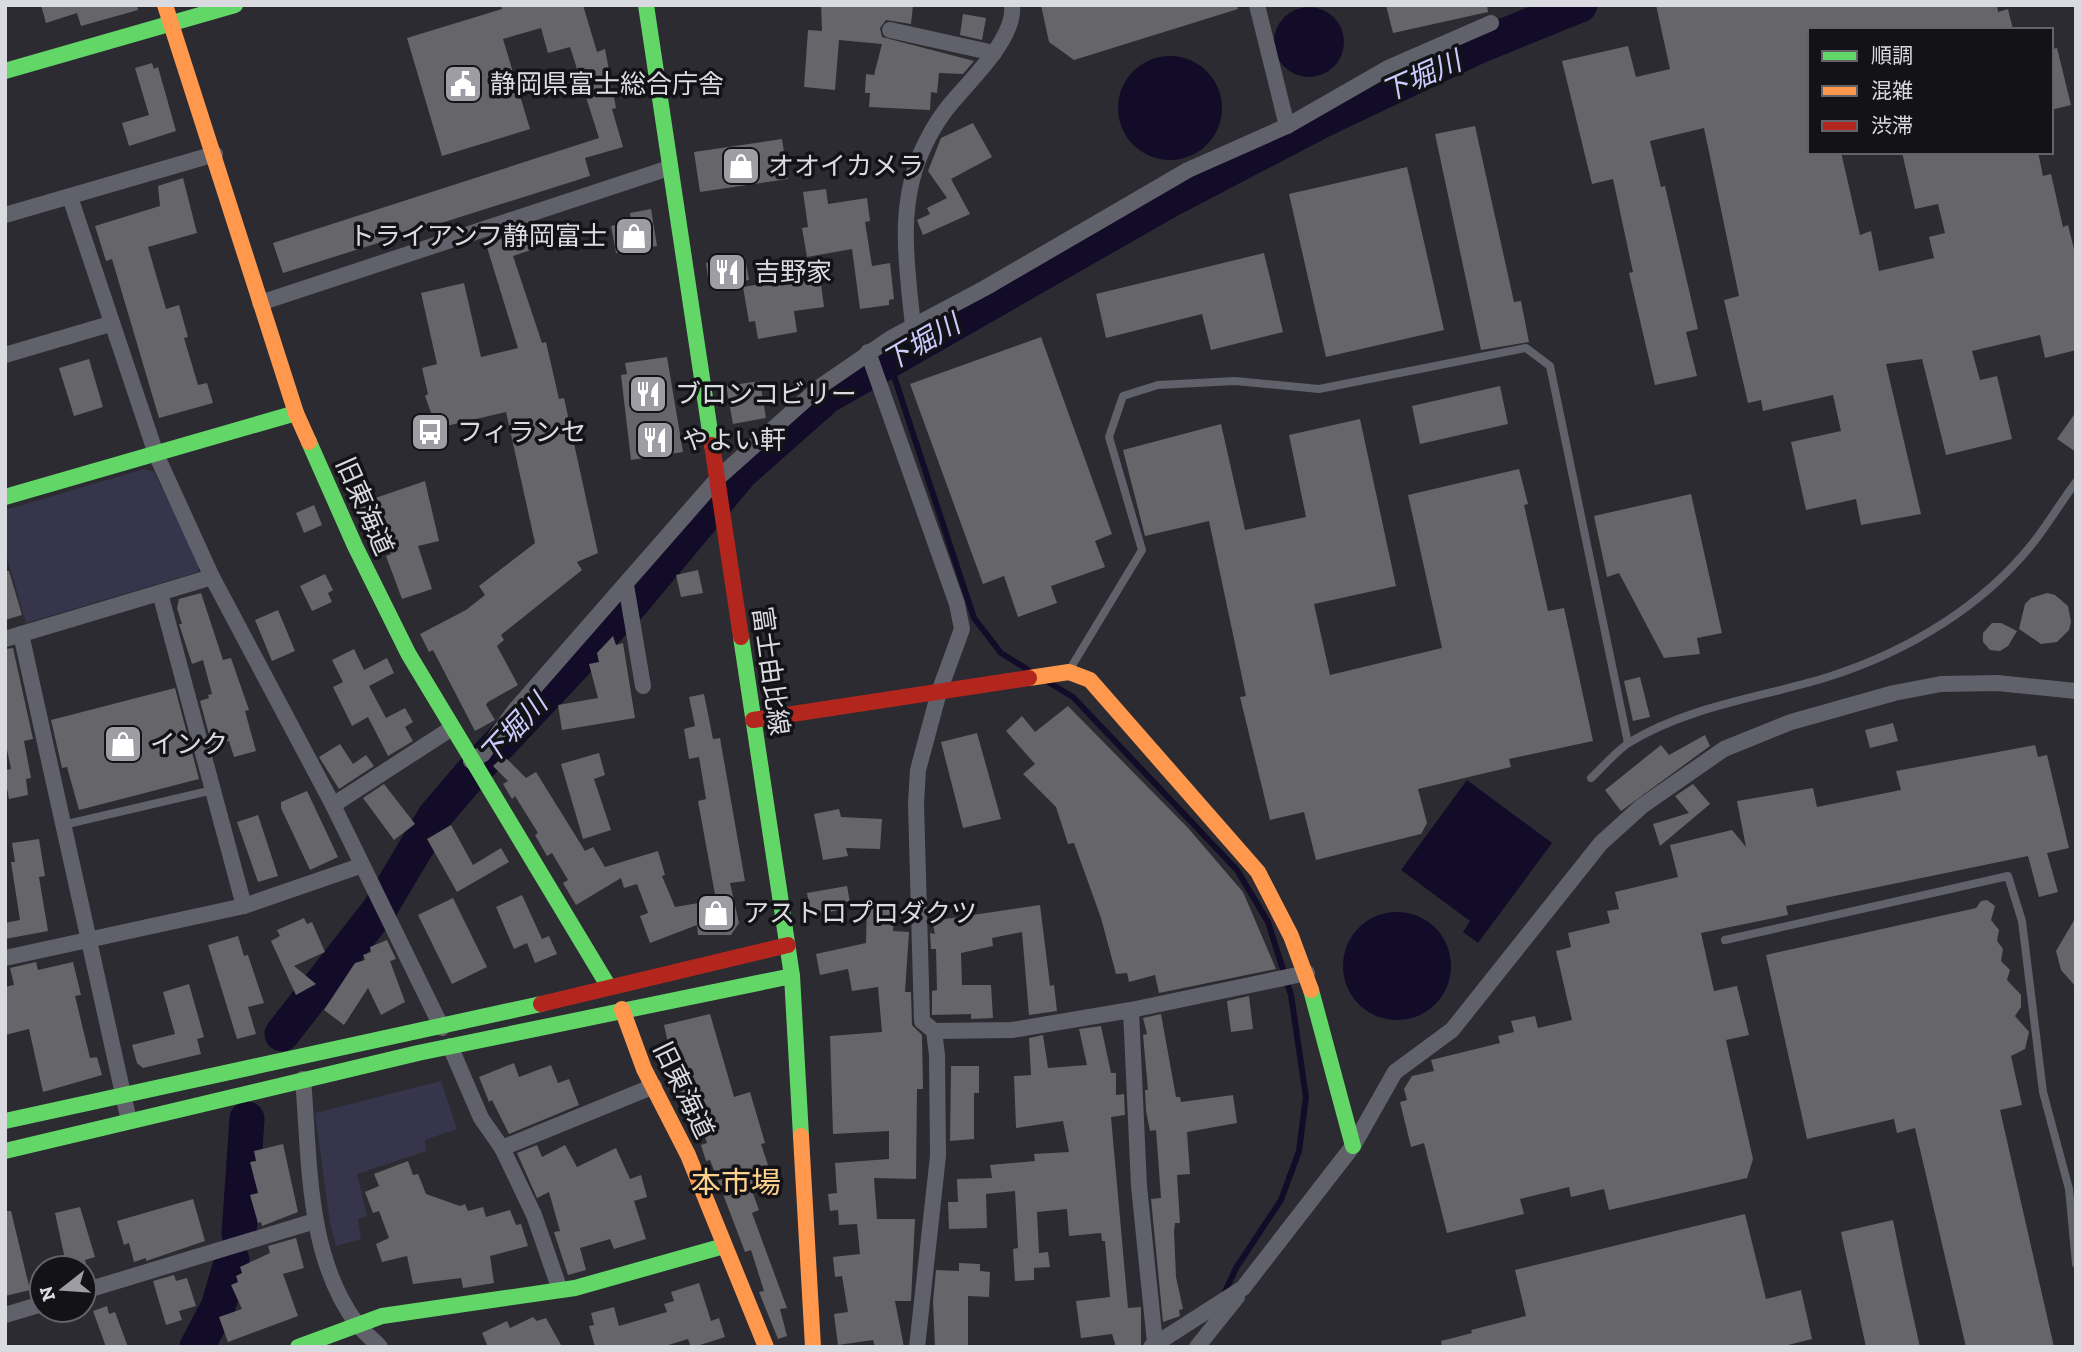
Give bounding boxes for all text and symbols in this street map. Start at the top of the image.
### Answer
legend [1808,28,2053,154]
water label: 下堀川 [1376,43,1469,109]
text: 順調 [1871,43,1913,68]
public building icon: 静岡県富士総合庁舎 [442,63,484,105]
place label: 静岡県富士総合庁舎 [490,68,724,100]
text: 混雑 [1871,78,1913,103]
text: 渋滞 [1871,113,1913,138]
shop icon: オオイカメラ [720,145,762,187]
place label: オオイカメラ [768,150,924,182]
shop icon: トライアンフ静岡富士 [613,215,655,257]
place label: トライアンフ静岡富士 [349,220,607,252]
restaurant icon: 吉野家 [706,251,748,293]
place label: 吉野家 [754,256,832,288]
water label: 下堀川 [877,306,968,378]
restaurant icon: ブロンコビリー [627,373,669,415]
place label: ブロンコビリー [675,378,857,410]
bus stop icon: フィランセ [409,411,451,453]
place label: フィランセ [457,416,586,448]
restaurant icon: やよい軒 [634,419,676,461]
place label: やよい軒 [682,424,786,456]
street label: 旧東海道 [329,452,401,560]
street label: 富士由比線 [746,604,796,738]
water label: 下堀川 [473,685,556,771]
shop icon: インク [102,723,144,765]
place label: インク [150,728,228,760]
shop icon: アストロプロダクツ [695,892,737,934]
place label: アストロプロダクツ [743,897,977,929]
street label: 旧東海道 [647,1036,721,1144]
district label: 本市場 [691,1165,781,1201]
north arrow [28,1254,98,1324]
text: N [34,1284,60,1304]

